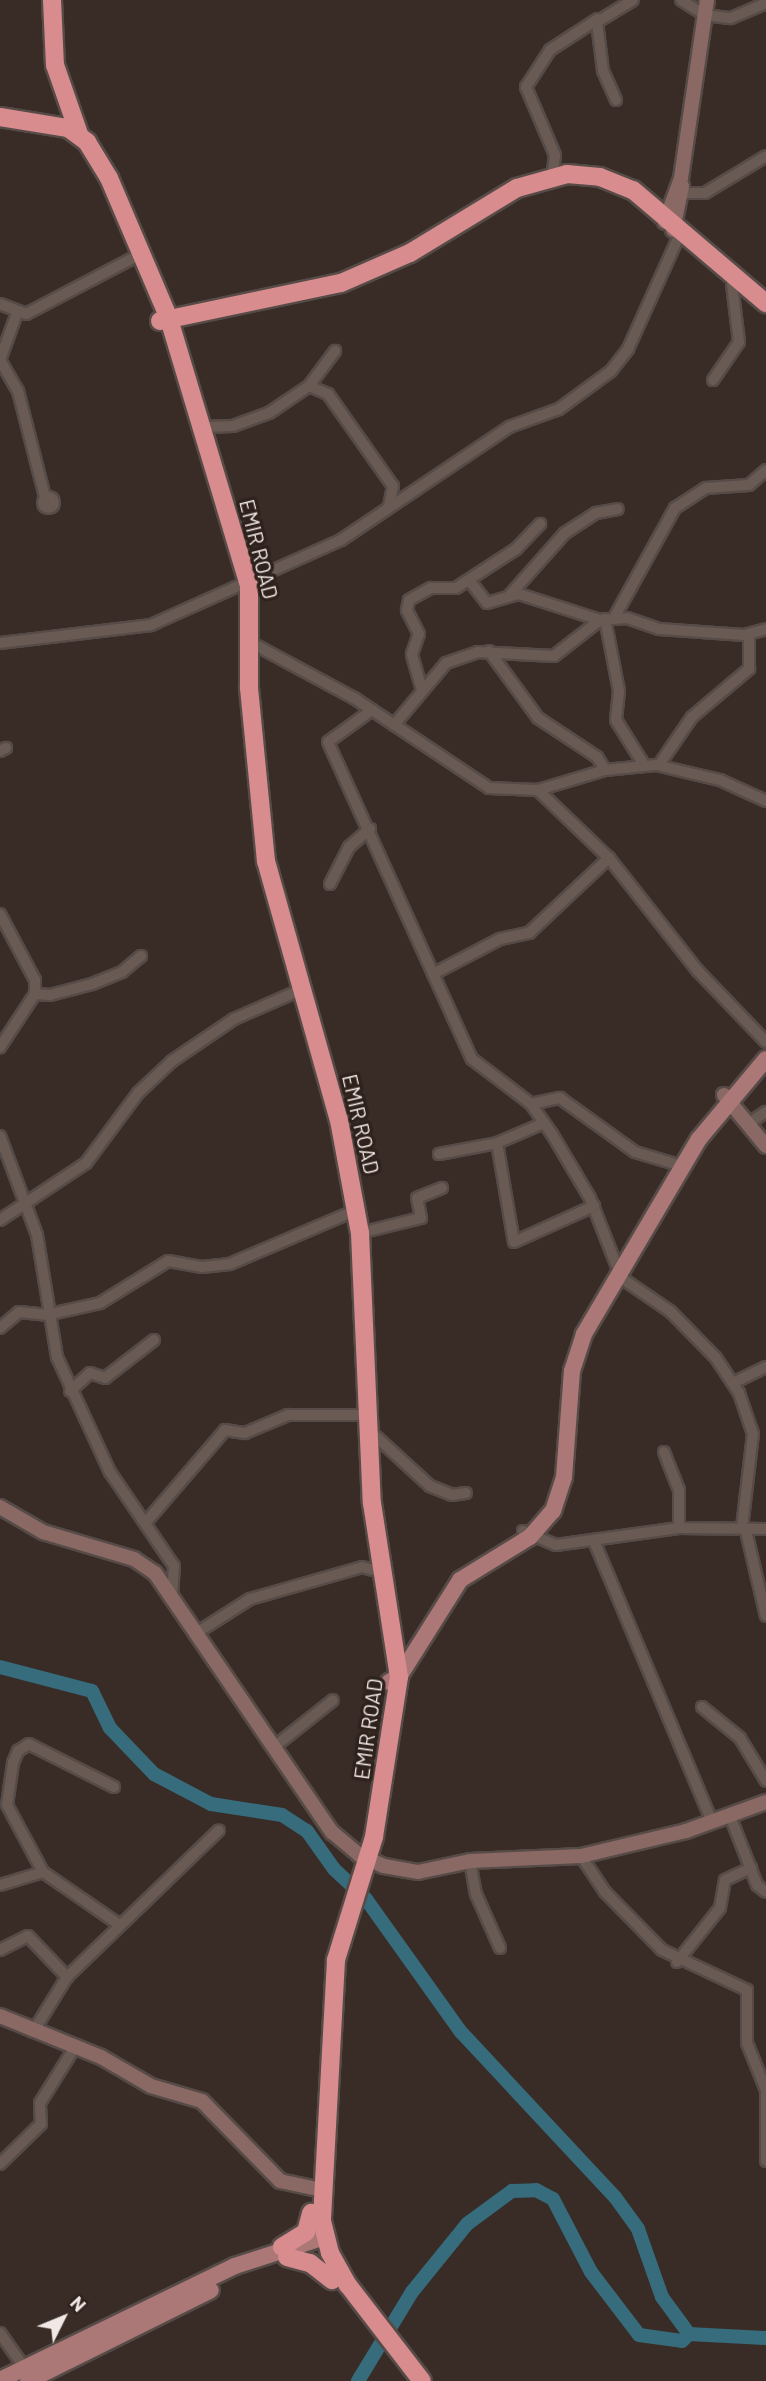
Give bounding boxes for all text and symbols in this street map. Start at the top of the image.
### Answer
street label: EMIR ROAD [234,497,284,601]
street label: EMIR ROAD [337,1072,385,1176]
street label: EMIR ROAD [348,1677,388,1781]
north arrow [28,2283,98,2353]
text: N [66,2291,91,2316]

